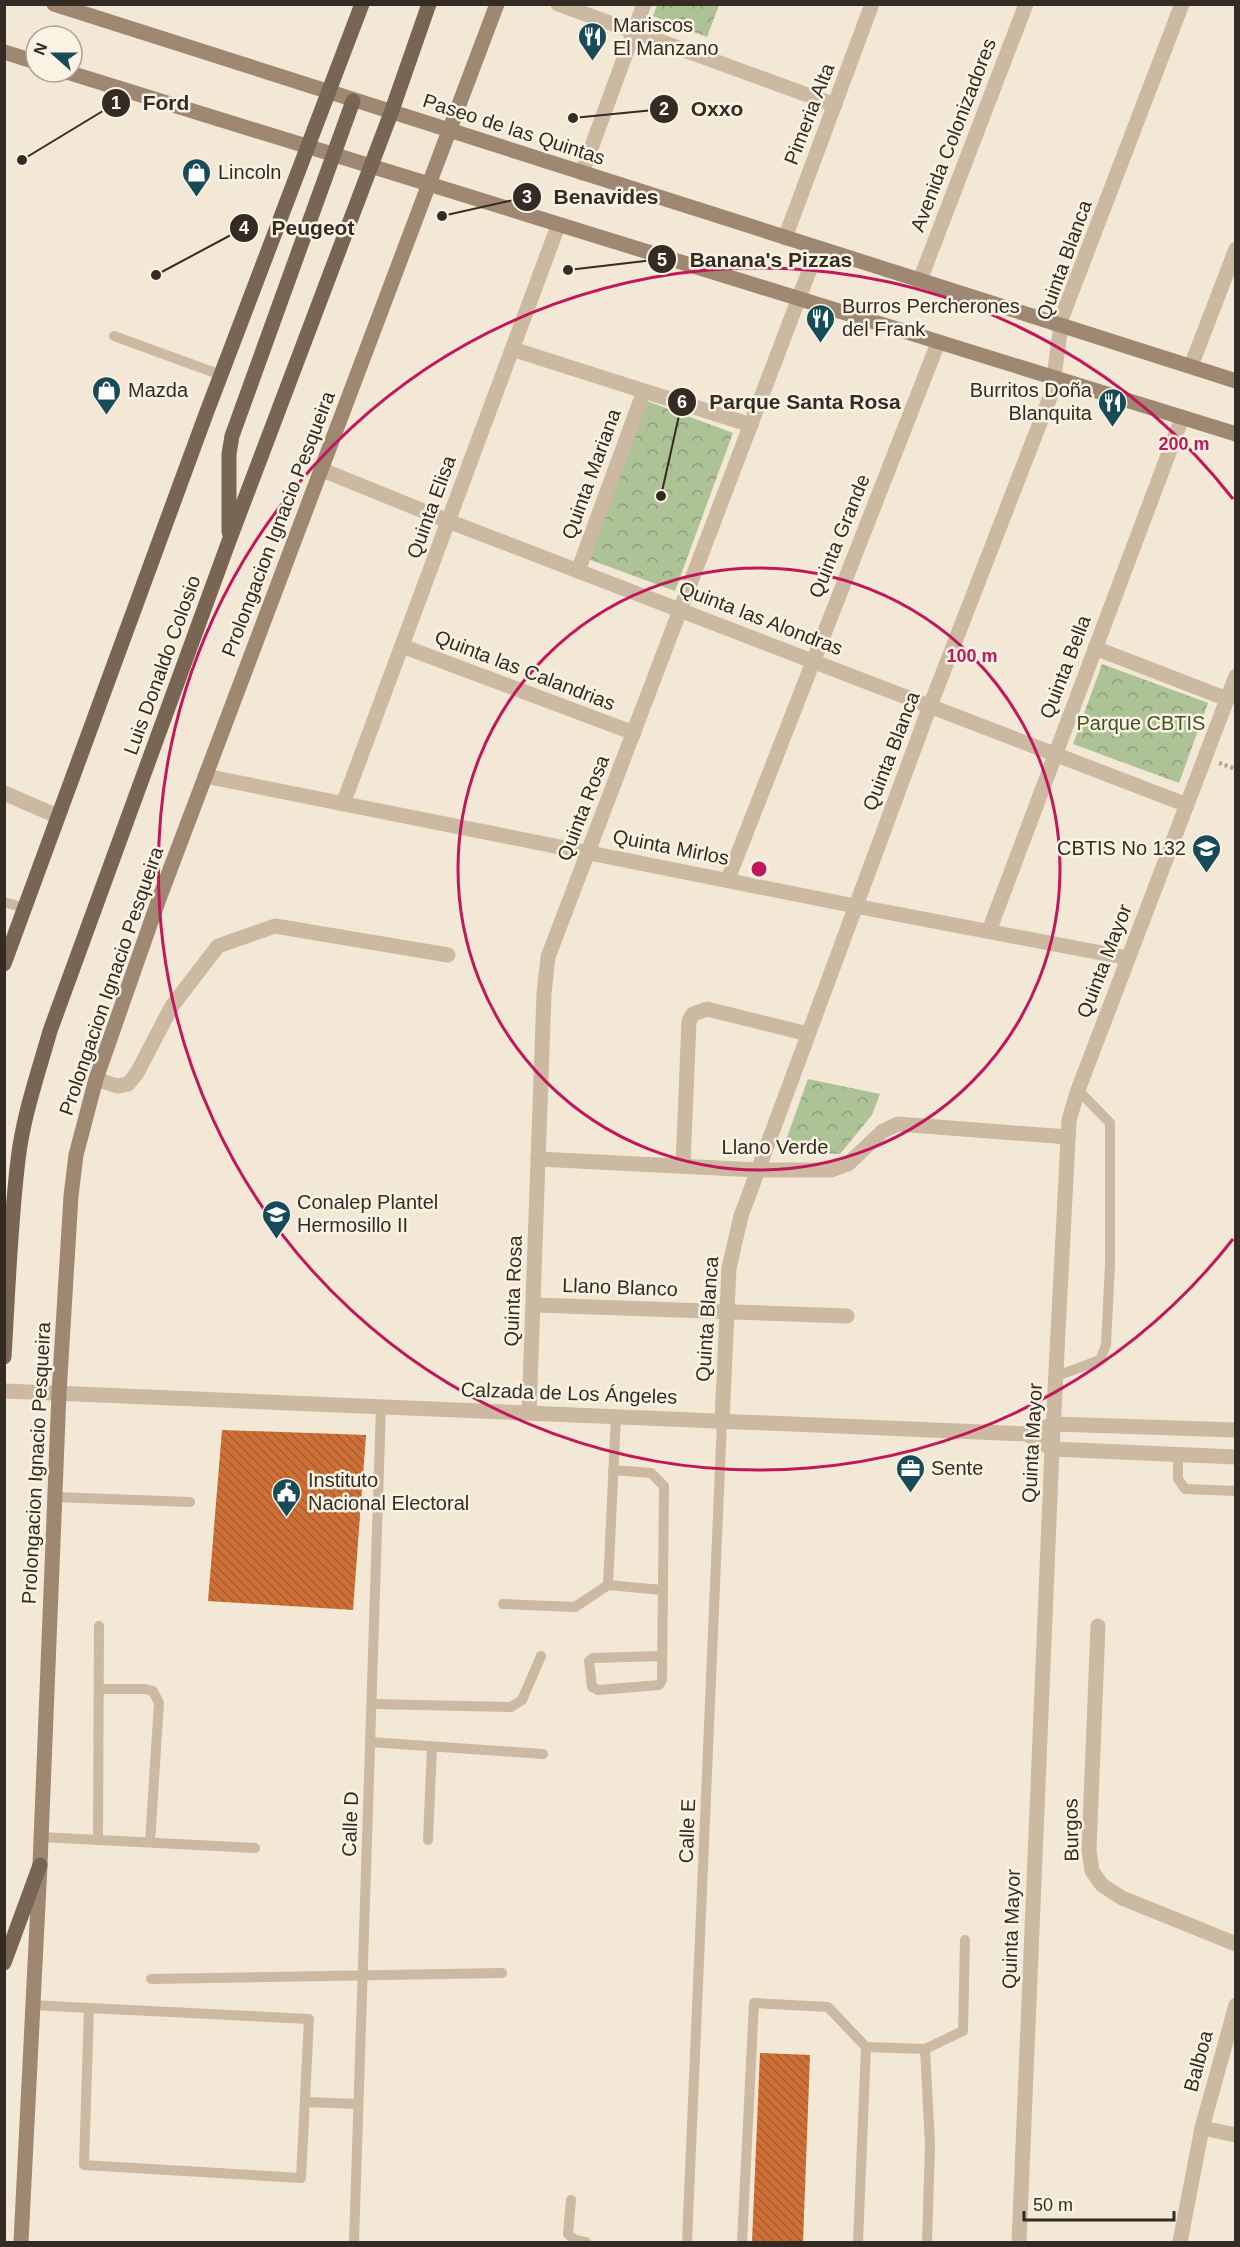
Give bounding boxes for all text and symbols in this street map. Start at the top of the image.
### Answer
place label: Mariscos El Manzano [613,14,719,59]
restaurant icon: Mariscos El Manzano [576,20,608,62]
north arrow [24,24,84,84]
street label: Avenida Colonizadores [906,35,1000,235]
text: N [30,40,50,57]
street label: Pimeria Alta [780,59,839,168]
callout: Ford [101,83,202,122]
street label: Paseo de las Quintas [420,89,608,169]
callout: Oxxo [649,90,755,129]
text: Ford [143,91,189,114]
text: 1 [111,93,121,113]
text: Oxxo [691,97,743,120]
text: 2 [659,99,669,119]
shop icon: Lincoln [181,156,213,198]
place label: Lincoln [218,161,281,183]
callout: Benavides [512,178,671,217]
text: Benavides [553,185,659,208]
text: 3 [522,187,532,207]
street label: Quinta Blanca [1032,196,1096,323]
callout: Peugeot [229,208,366,247]
text: Peugeot [272,216,354,239]
text: 4 [239,218,249,238]
callout: Banana's Pizzas [647,240,864,279]
text: Banana's Pizzas [690,248,852,271]
text: 5 [657,250,667,270]
place label: Burros Percherones del Frank [842,295,1020,340]
restaurant icon: Burros Percherones del Frank [805,302,837,344]
shop icon: Mazda [91,374,123,416]
place label: Mazda [128,379,189,401]
place label: Burritos Doña Blanquita [970,379,1093,424]
callout: Parque Santa Rosa [667,382,913,421]
restaurant icon: Burritos Doña Blanquita [1097,386,1129,428]
street label: Prolongacion Ignacio Pesqueira [217,387,339,660]
text: Parque Santa Rosa [709,390,901,413]
text: 6 [677,392,687,412]
street label: Quinta Mariana [557,405,625,542]
text: 200 m [1158,434,1210,454]
street label: Quinta Elisa [402,452,460,561]
street label: Quinta Grande [804,471,874,601]
street label: Luis Donaldo Colosio [119,572,205,758]
street label: Quinta las Alondras [676,577,846,659]
street label: Quinta Bella [1035,611,1095,722]
street label: Quinta las Calandrias [432,625,618,715]
text: 100 m [946,646,998,666]
street label: Quinta Blanca [858,688,924,814]
park label: Parque CBTIS [1077,712,1205,734]
street label: Quinta Rosa [553,751,614,864]
street label: Quinta Mirlos [611,825,731,869]
school or university icon: CBTIS No 132 [1191,832,1223,874]
place label: CBTIS No 132 [1057,837,1186,859]
street label: Prolongacion Ignacio Pesqueira [55,843,168,1118]
centre of rings [749,859,769,879]
street label: Quinta Mayor [1072,901,1136,1021]
street label: Llano Verde [722,1136,828,1158]
place label: Conalep Plantel Hermosillo II [297,1191,438,1236]
school or university icon: Conalep Plantel Hermosillo II [260,1198,292,1240]
street label: Quinta Rosa [500,1234,526,1347]
street label: Quinta Blanca [692,1255,722,1382]
street label: Llano Blanco [562,1274,678,1300]
street label: Prolongacion Ignacio Pesqueira [18,1321,54,1605]
street label: Calzada de Los Ángeles [460,1378,678,1408]
street label: Quinta Mayor [1018,1382,1046,1504]
office icon: Sente [894,1452,926,1494]
place label: Sente [931,1457,983,1479]
place label: Instituto Nacional Electoral [308,1469,469,1514]
public building icon: Instituto Nacional Electoral [271,1476,303,1518]
street label: Calle D [338,1791,362,1857]
street label: Calle E [675,1798,699,1864]
street label: Burgos [1059,1798,1083,1862]
street label: Quinta Mayor [998,1868,1024,1989]
street label: Balboa [1179,2027,1217,2094]
scale bar [1024,2184,1174,2222]
text: 50 m [1033,2195,1073,2215]

